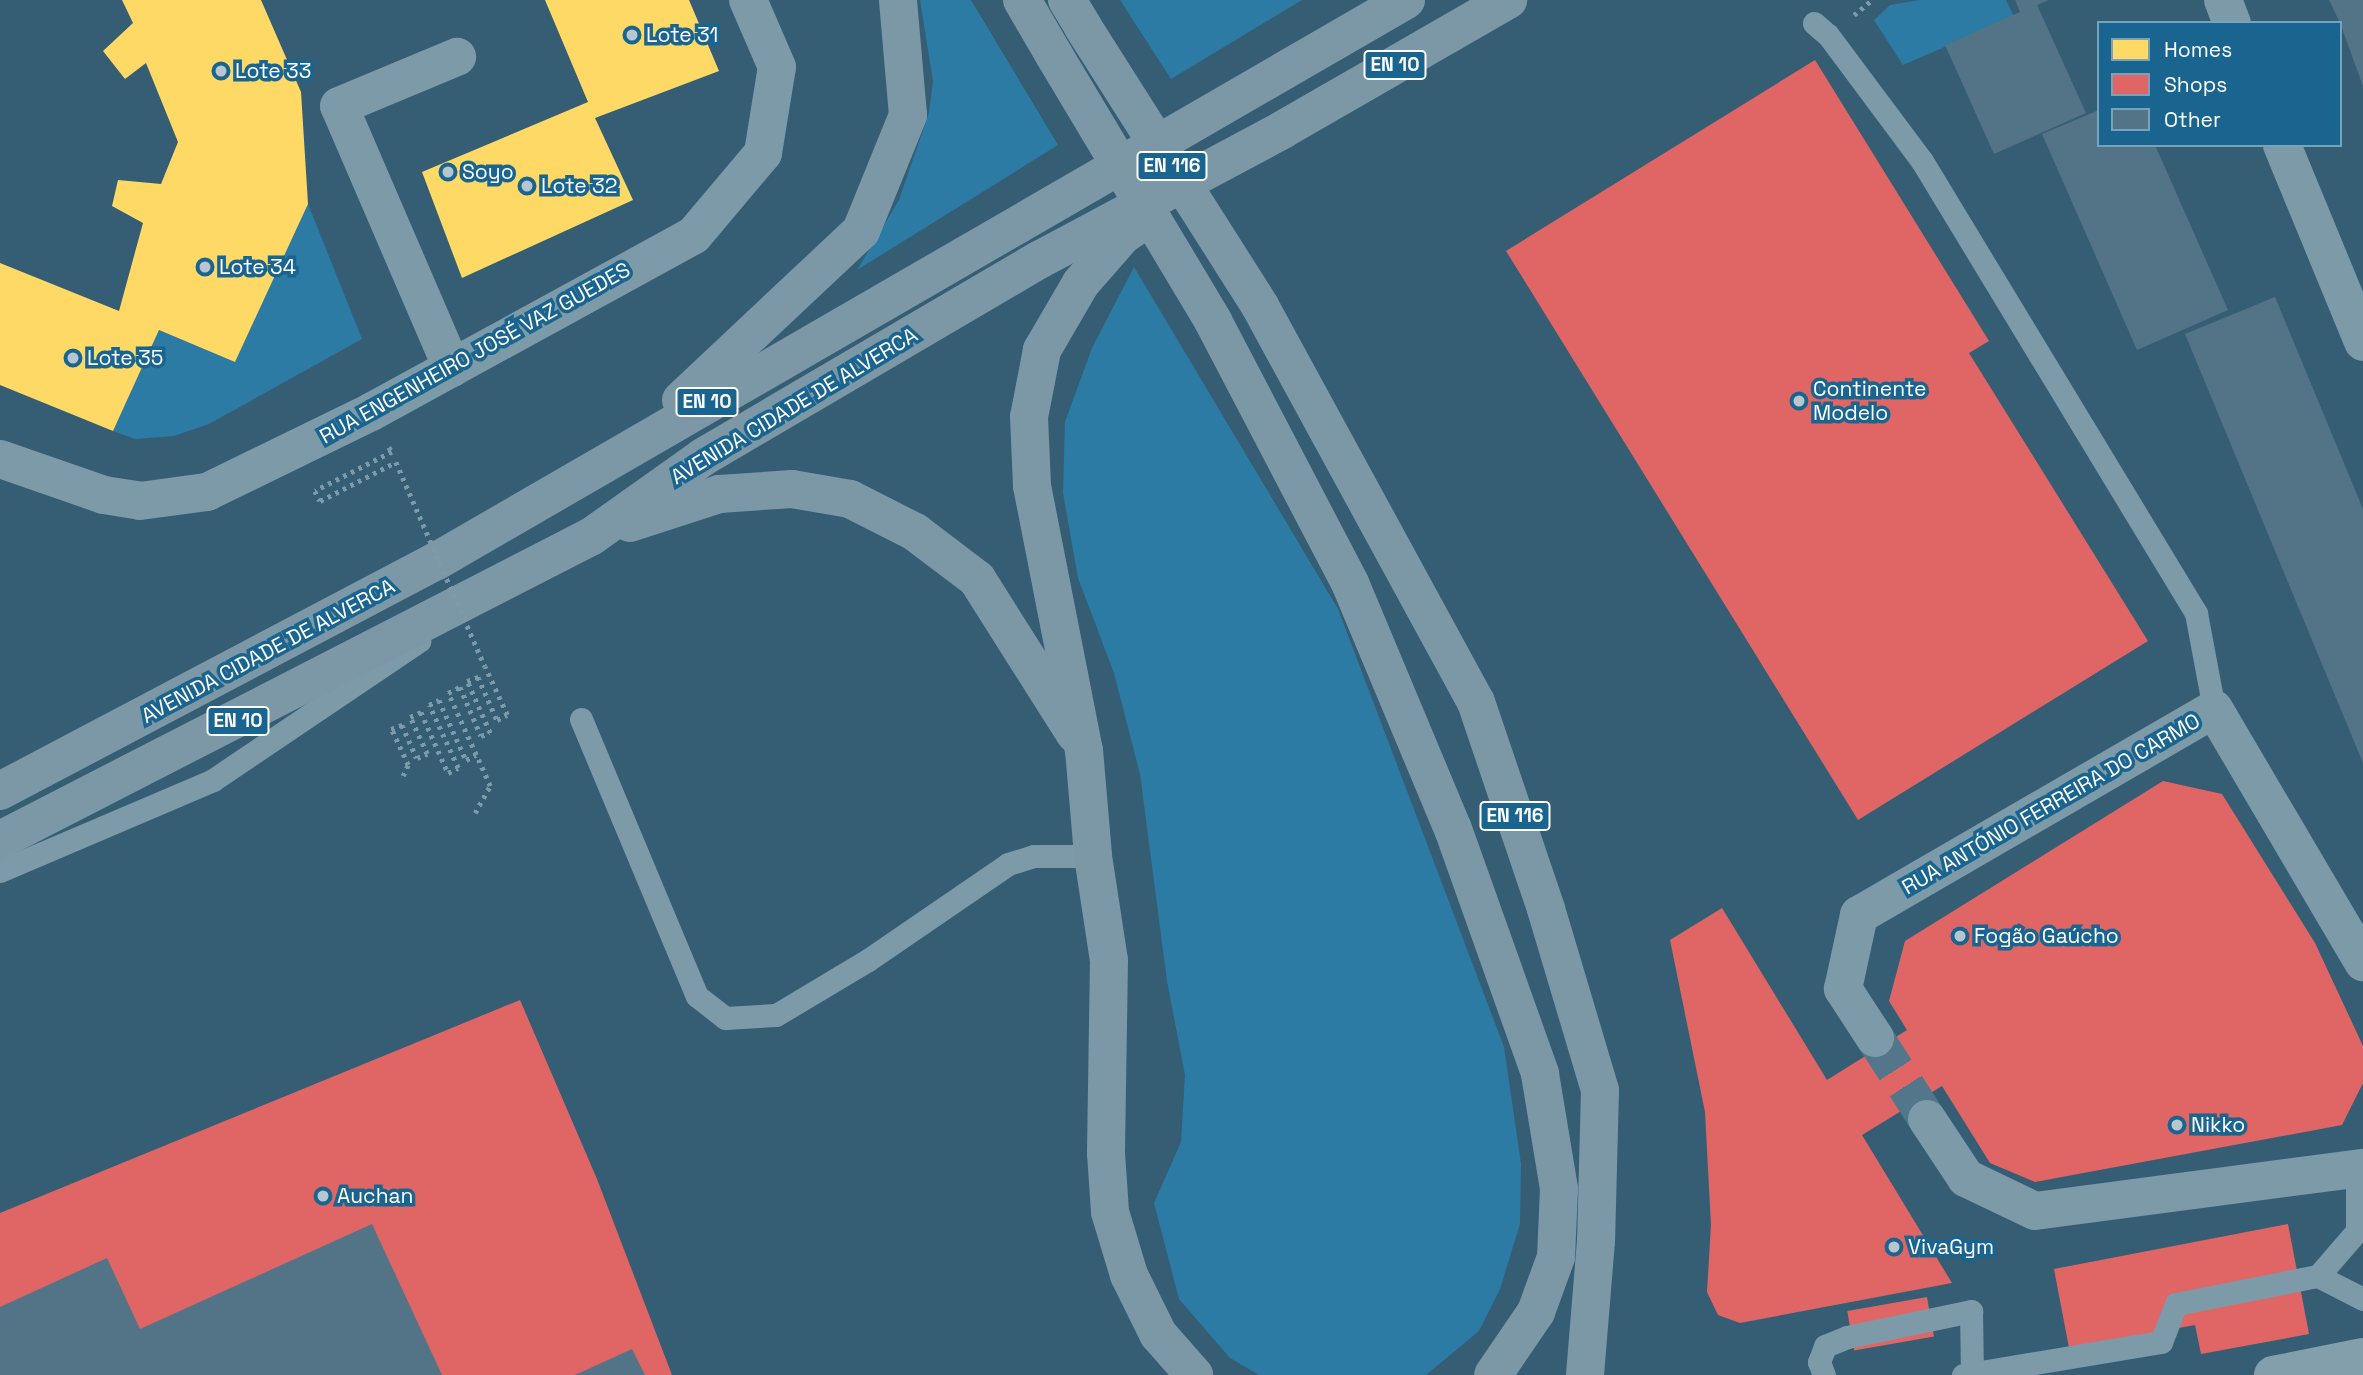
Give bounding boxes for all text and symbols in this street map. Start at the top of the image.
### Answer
legend [2097,21,2342,147]
place label: Lote 31 [646,22,718,48]
marker: Lote 31 [624,27,640,43]
text: Homes [2164,36,2232,63]
road number: EN 10 [1364,50,1426,80]
place label: Lote 33 [235,58,311,84]
marker: Lote 33 [213,63,229,79]
text: Shops [2164,71,2227,98]
text: Other [2164,106,2221,133]
road number: EN 116 [1135,150,1209,182]
place label: Soyo [462,159,514,185]
marker: Soyo [440,164,456,180]
place label: Lote 32 [541,173,617,199]
marker: Lote 32 [519,178,535,194]
place label: Lote 34 [219,254,296,280]
street label: RUA ENGENHEIRO JOSÉ VAZ GUEDES [315,257,635,449]
marker: Lote 34 [197,259,213,275]
street label: AVENIDA CIDADE DE ALVERCA [666,322,922,490]
place label: Lote 35 [87,345,163,371]
marker: Lote 35 [65,350,81,366]
place label: Continente Modelo [1813,376,1926,426]
road number: EN 10 [676,386,738,418]
marker: Continente Modelo [1791,393,1807,409]
street label: AVENIDA CIDADE DE ALVERCA [137,573,399,729]
road number: EN 10 [206,706,270,736]
street label: RUA ANTÓNIO FERREIRA DO CARMO [1897,708,2205,900]
road number: EN 116 [1478,800,1552,832]
place label: Fogão Gaúcho [1974,923,2119,949]
marker: Fogão Gaúcho [1952,928,1968,944]
place label: Nikko [2191,1112,2245,1138]
marker: Nikko [2169,1117,2185,1133]
place label: Auchan [337,1183,413,1209]
marker: Auchan [315,1188,331,1204]
place label: VivaGym [1908,1234,1994,1260]
marker: VivaGym [1886,1239,1902,1255]

